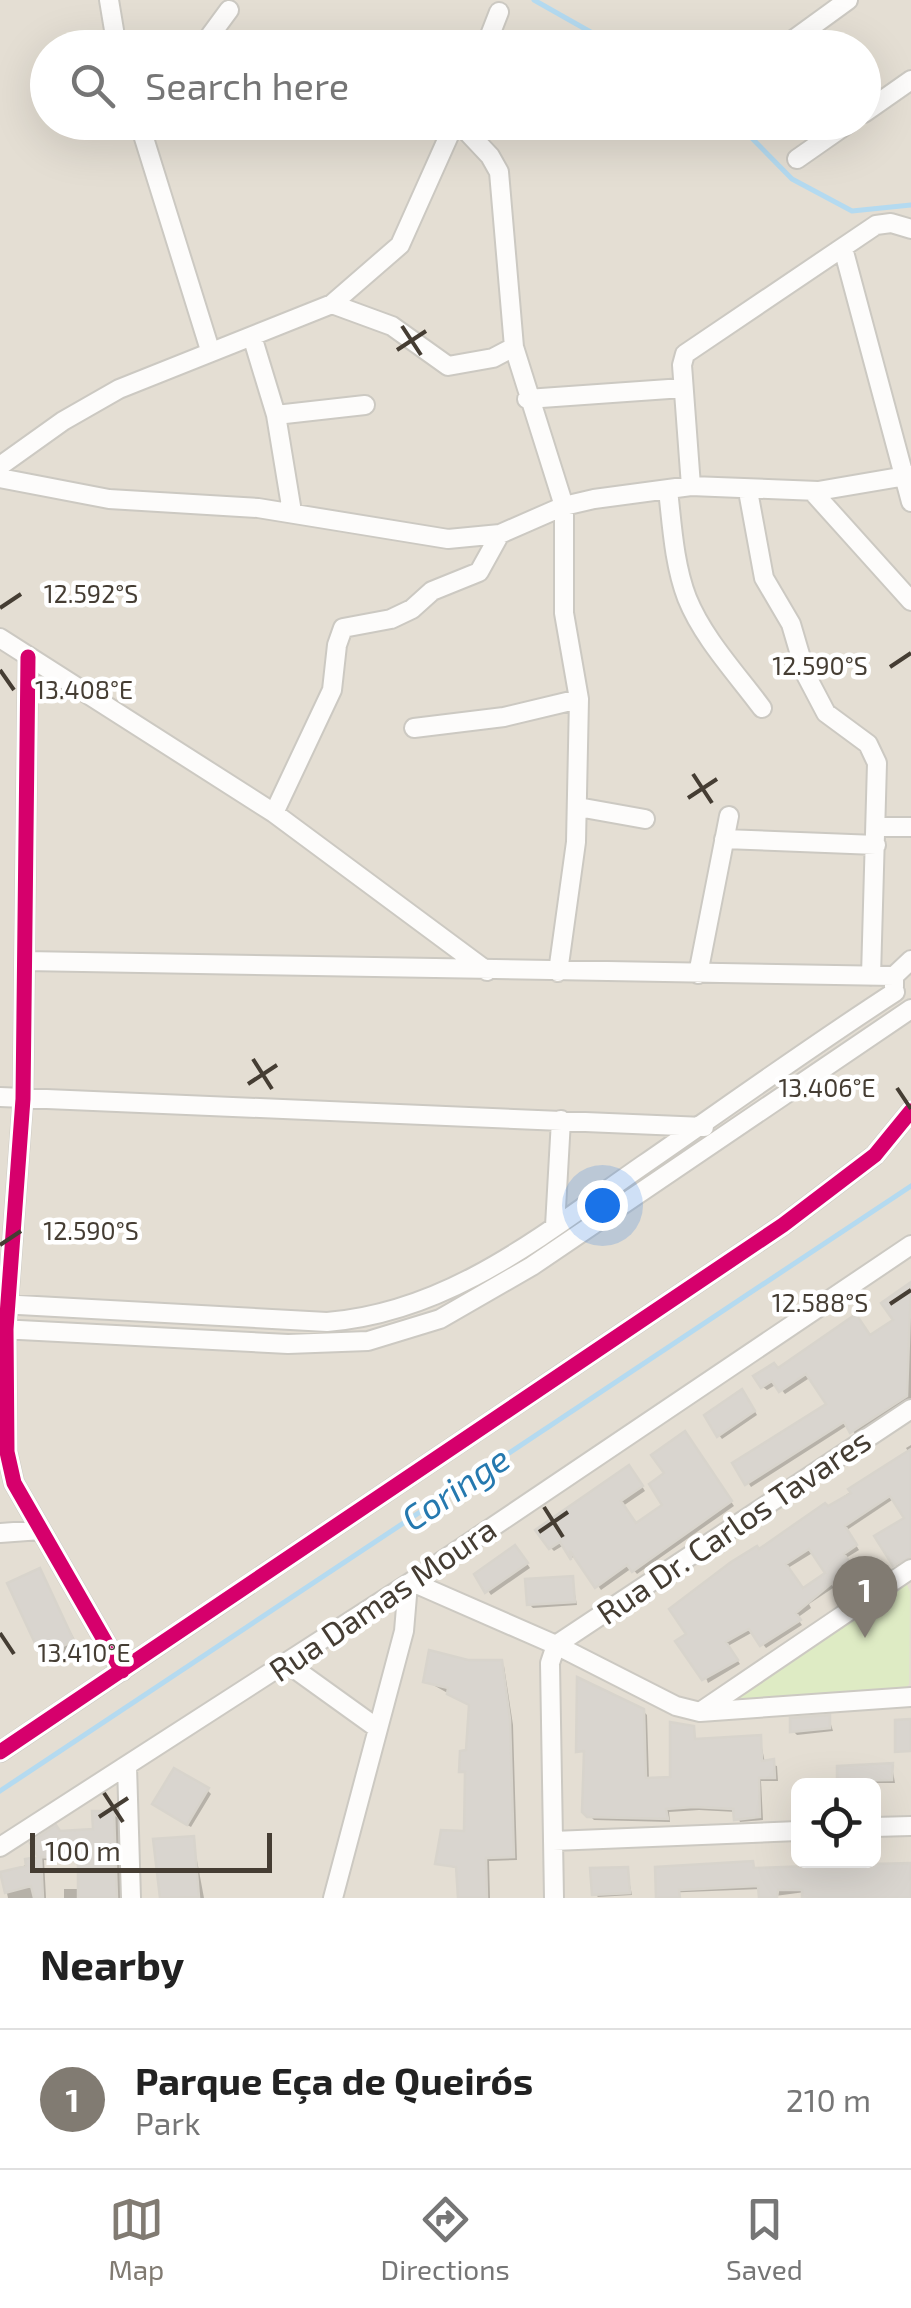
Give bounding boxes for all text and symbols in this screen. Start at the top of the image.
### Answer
search box [30,30,881,140]
icon: search [65,58,120,113]
text: Search here [145,62,349,108]
text: 12.592°S [44,578,138,608]
text: 12.590°S [772,650,868,680]
text: 13.408°E [35,674,133,704]
text: 13.406°E [778,1072,876,1102]
your location [577,1180,628,1231]
text: 12.590°S [43,1215,139,1245]
text: 12.588°S [772,1287,868,1317]
street label: Rua Dr. Carlos Tavares [589,1420,877,1631]
water label: Coringe [393,1436,517,1539]
street label: Rua Damas Moura [261,1508,503,1688]
pin: 1 [832,1556,898,1638]
text: 13.410°E [38,1637,130,1667]
map controls [791,1778,881,1868]
button: locate [791,1778,881,1868]
scale bar [30,1828,272,1872]
text: 100 m [45,1833,121,1867]
text: Nearby [40,1938,184,1988]
text: Parque Eça de Queirós [135,2057,533,2103]
text: 1 [66,2080,79,2118]
text: 210 m [786,2080,871,2118]
text: Park [135,2103,200,2141]
tab: Map [108,2192,164,2286]
tab: Directions [381,2192,510,2286]
tab: Saved [726,2192,803,2286]

